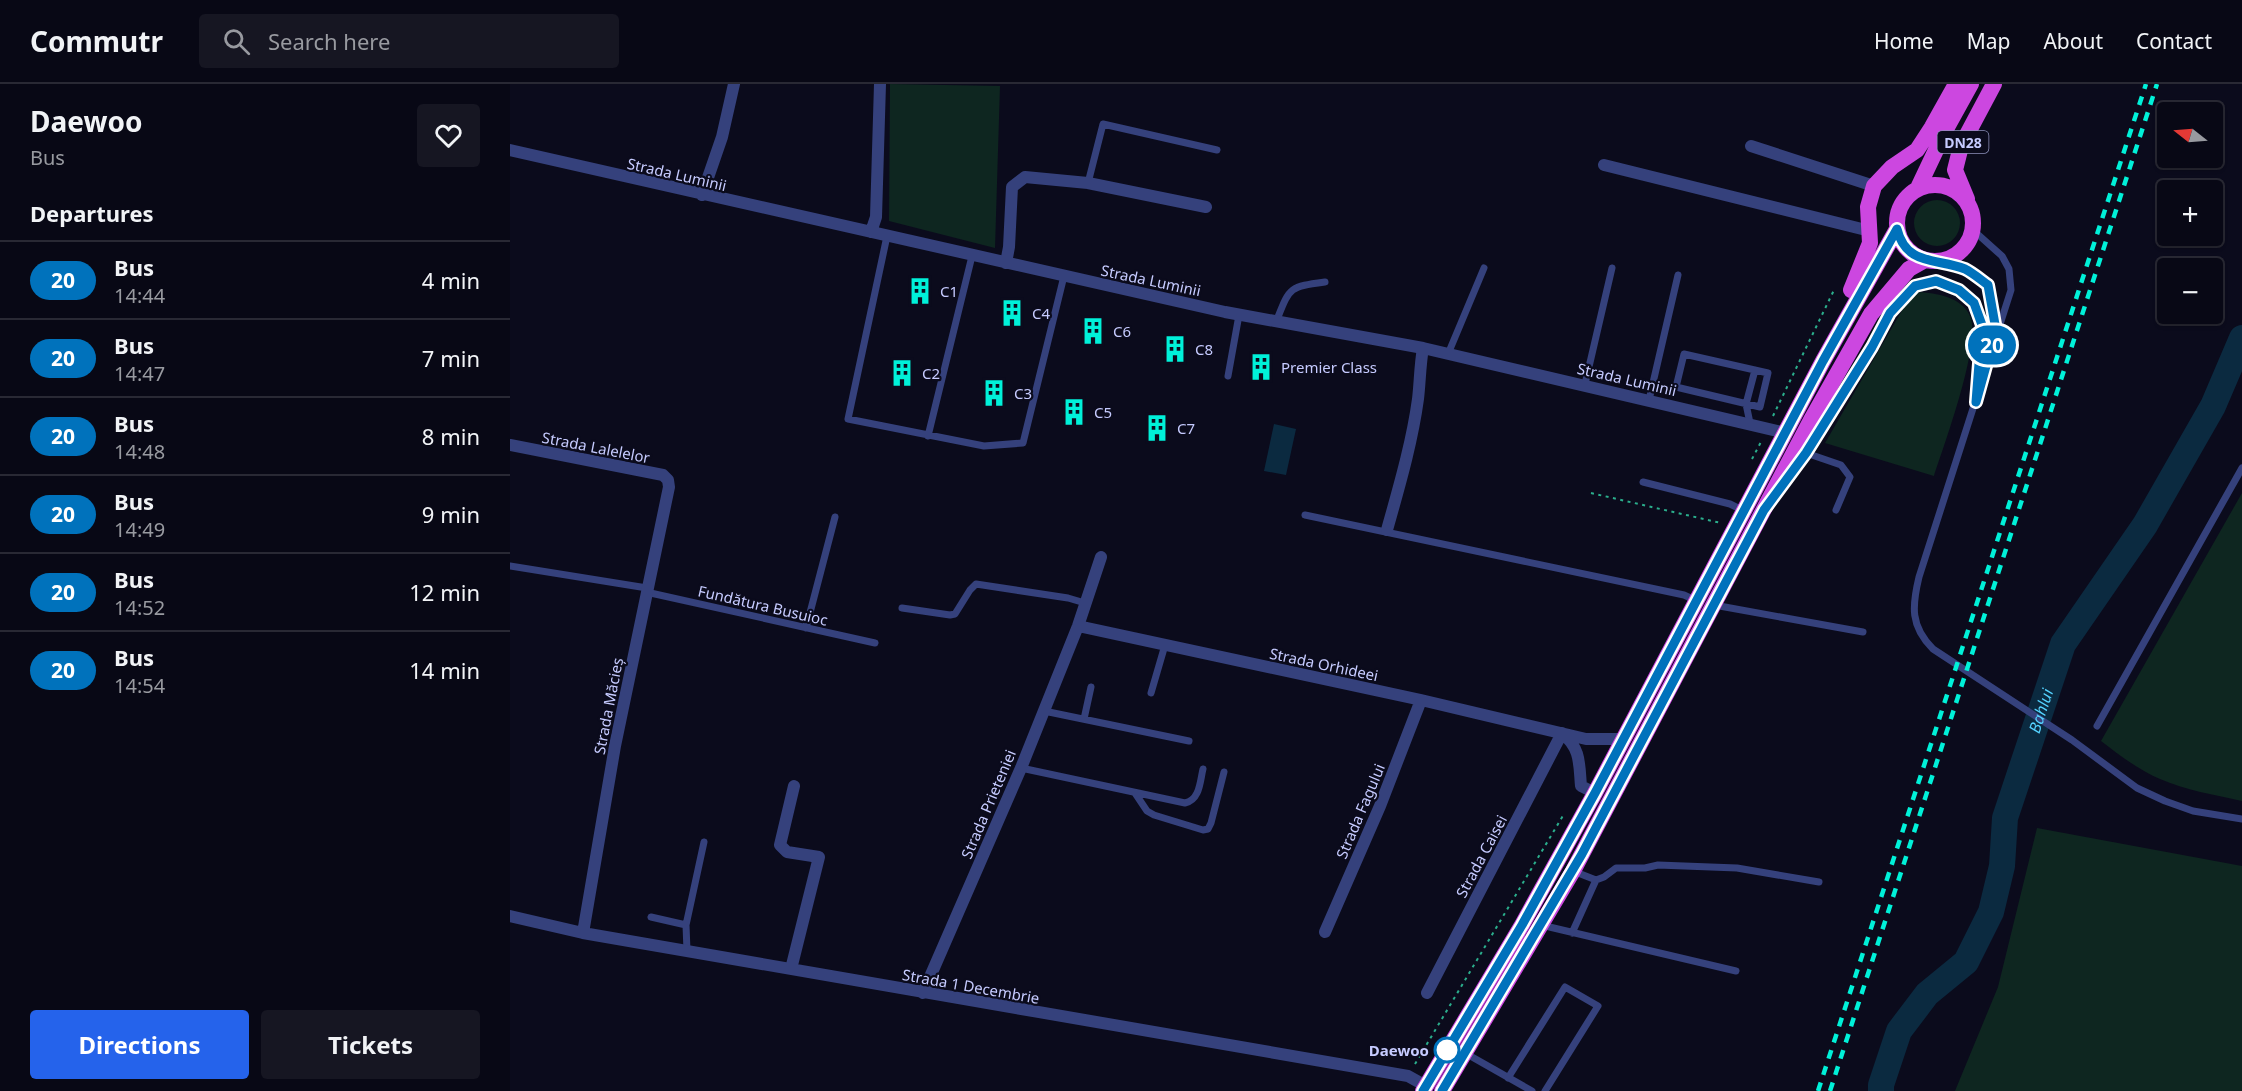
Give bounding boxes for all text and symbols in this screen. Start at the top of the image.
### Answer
search box [199,14,619,68]
text: Commutr [30,22,163,60]
icon: search [220,25,253,58]
text: Search here [268,26,390,56]
text: Home [1874,27,1934,55]
text: Map [1967,27,2010,55]
text: About [2043,27,2103,55]
text: Contact [2136,27,2212,55]
text: Daewoo [30,102,142,140]
north arrow [2157,102,2223,168]
map controls [2157,102,2223,324]
button: heart [417,104,480,167]
road number: DN28 [1938,131,1988,153]
text: Bus [30,144,65,171]
street label: Strada Luminii [625,153,729,195]
button: + [2157,180,2223,246]
text: Departures [30,198,154,228]
text: Bus [114,252,154,282]
button: − [2157,258,2223,324]
street label: Strada Luminii [1099,260,1203,300]
text: 4 min [422,265,480,295]
text: 20 [51,266,75,294]
building icon: C1 [905,276,935,306]
place label: C1 [940,281,958,301]
text: 14:44 [114,282,165,309]
building icon: C4 [997,298,1027,328]
place label: C4 [1032,303,1050,323]
building icon: C6 [1078,316,1108,346]
place label: C6 [1113,321,1131,341]
line badge: 20 [1965,326,2019,364]
text: Bus [114,330,154,360]
text: 20 [1980,331,2004,359]
building icon: C8 [1160,334,1190,364]
place label: C8 [1195,339,1213,359]
text: 7 min [422,343,480,373]
text: 20 [51,344,75,372]
building icon: Premier Class [1246,352,1276,382]
place label: Premier Class [1281,357,1377,377]
building icon: C2 [887,358,917,388]
street label: Strada Luminii [1575,358,1679,400]
text: 14:47 [114,360,165,387]
place label: C2 [922,363,940,383]
building icon: C3 [979,378,1009,408]
place label: C3 [1014,383,1032,403]
building icon: C5 [1059,397,1089,427]
place label: C5 [1094,402,1112,422]
text: Bus [114,408,154,438]
building icon: C7 [1142,413,1172,443]
place label: C7 [1177,418,1195,438]
text: 8 min [422,421,480,451]
text: 20 [51,422,75,450]
street label: Strada Lalelelor [540,427,652,467]
text: 14:48 [114,438,165,465]
text: Bus [114,486,154,516]
text: 9 min [422,499,480,529]
text: 20 [51,500,75,528]
text: 14:49 [114,516,165,543]
text: Bus [114,564,154,594]
text: 12 min [409,577,480,607]
text: 20 [51,578,75,606]
street label: Fundătura Busuioc [696,580,830,630]
text: 14:52 [114,594,165,621]
text: Bus [114,642,154,672]
street label: Strada Orhideei [1268,643,1380,685]
text: 14 min [409,655,480,685]
text: 20 [51,656,75,684]
street label: Strada Măcieș [589,656,627,756]
text: 14:54 [114,672,165,699]
water label: Bahlui [2023,685,2059,736]
street label: Strada Prieteniei [956,746,1020,862]
street label: Strada Fagului [1331,761,1389,861]
street label: Strada Caisei [1451,811,1511,901]
street label: Strada 1 Decembrie [901,964,1041,1008]
button: Directions [30,1010,249,1079]
button: Tickets [261,1010,480,1079]
marker: Daewoo [1434,1037,1460,1063]
place label: Daewoo [1369,1040,1429,1060]

